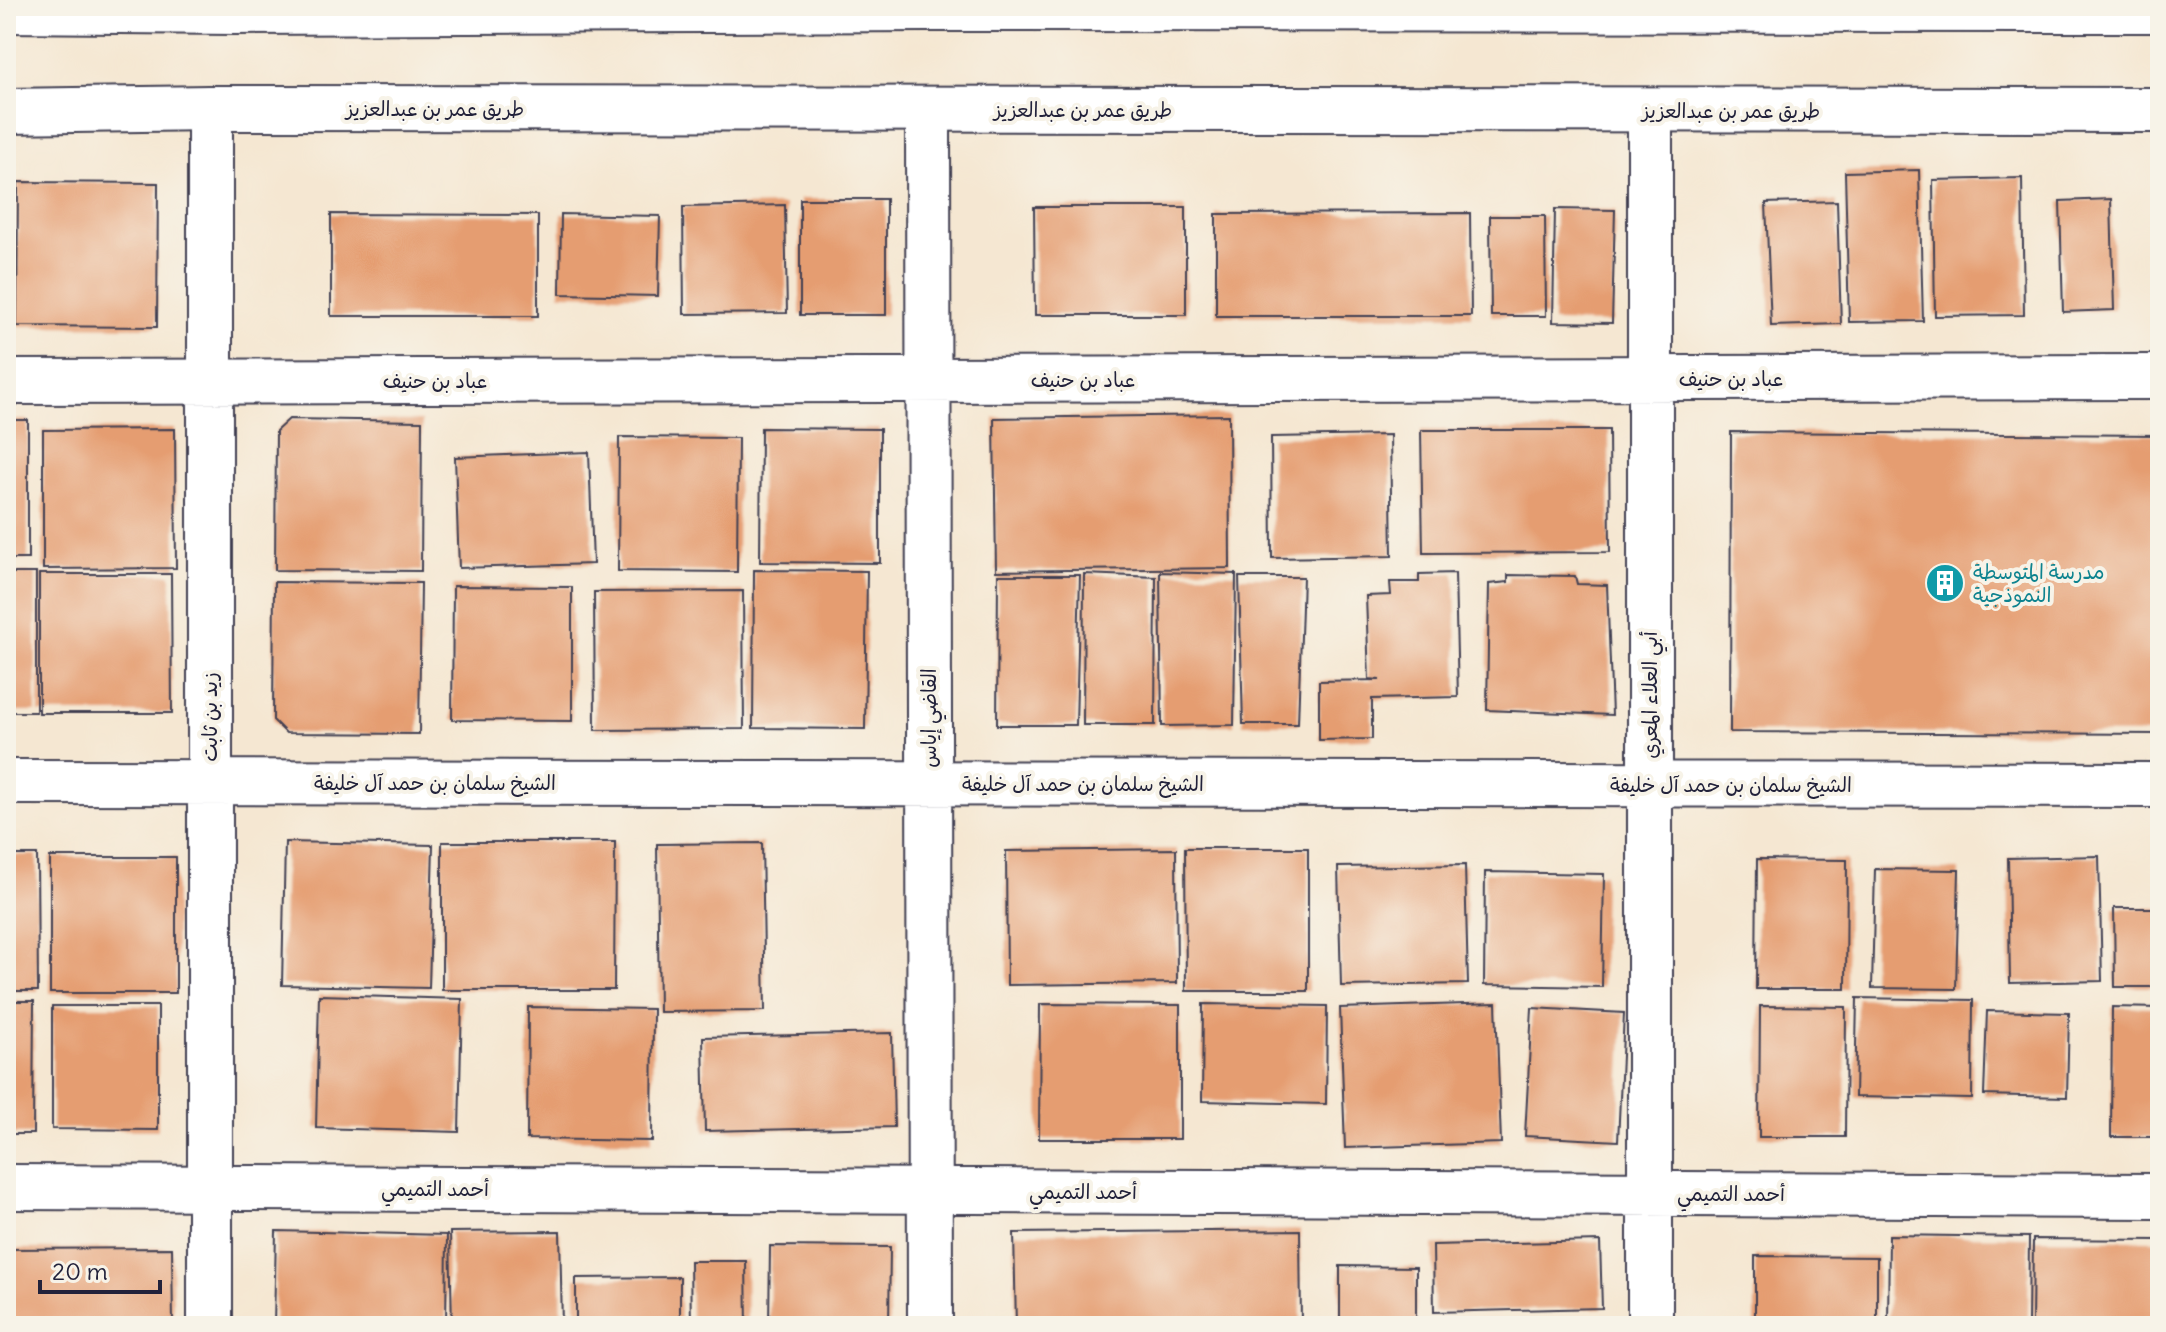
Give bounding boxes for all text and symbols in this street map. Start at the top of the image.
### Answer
street label: طريق عمر بن عبدالعزيز [344,96,524,121]
street label: طريق عمر بن عبدالعزيز [992,97,1172,122]
street label: طريق عمر بن عبدالعزيز [1640,98,1820,123]
street label: عباد بن حنيف [1679,366,1783,391]
street label: عباد بن حنيف [1031,367,1135,392]
street label: عباد بن حنيف [383,368,487,393]
place label: مدرسة المتوسطة النموذجية [1973,559,2105,608]
building icon: مدرسة المتوسطة النموذجية [1924,562,1966,604]
street label: أبي العلاء المعري [1637,631,1668,759]
street label: القاضي إياس [916,668,947,768]
street label: زيد بن ثابت [197,672,222,762]
street label: الشيخ سلمان بن حمد آل خليفة [314,770,556,797]
street label: الشيخ سلمان بن حمد آل خليفة [962,771,1204,798]
street label: الشيخ سلمان بن حمد آل خليفة [1610,772,1852,799]
street label: أحمد التميمي [381,1176,489,1207]
street label: أحمد التميمي [1029,1179,1137,1210]
street label: أحمد التميمي [1677,1181,1785,1212]
scale bar [40,1244,160,1294]
text: 20 m [52,1256,108,1286]

